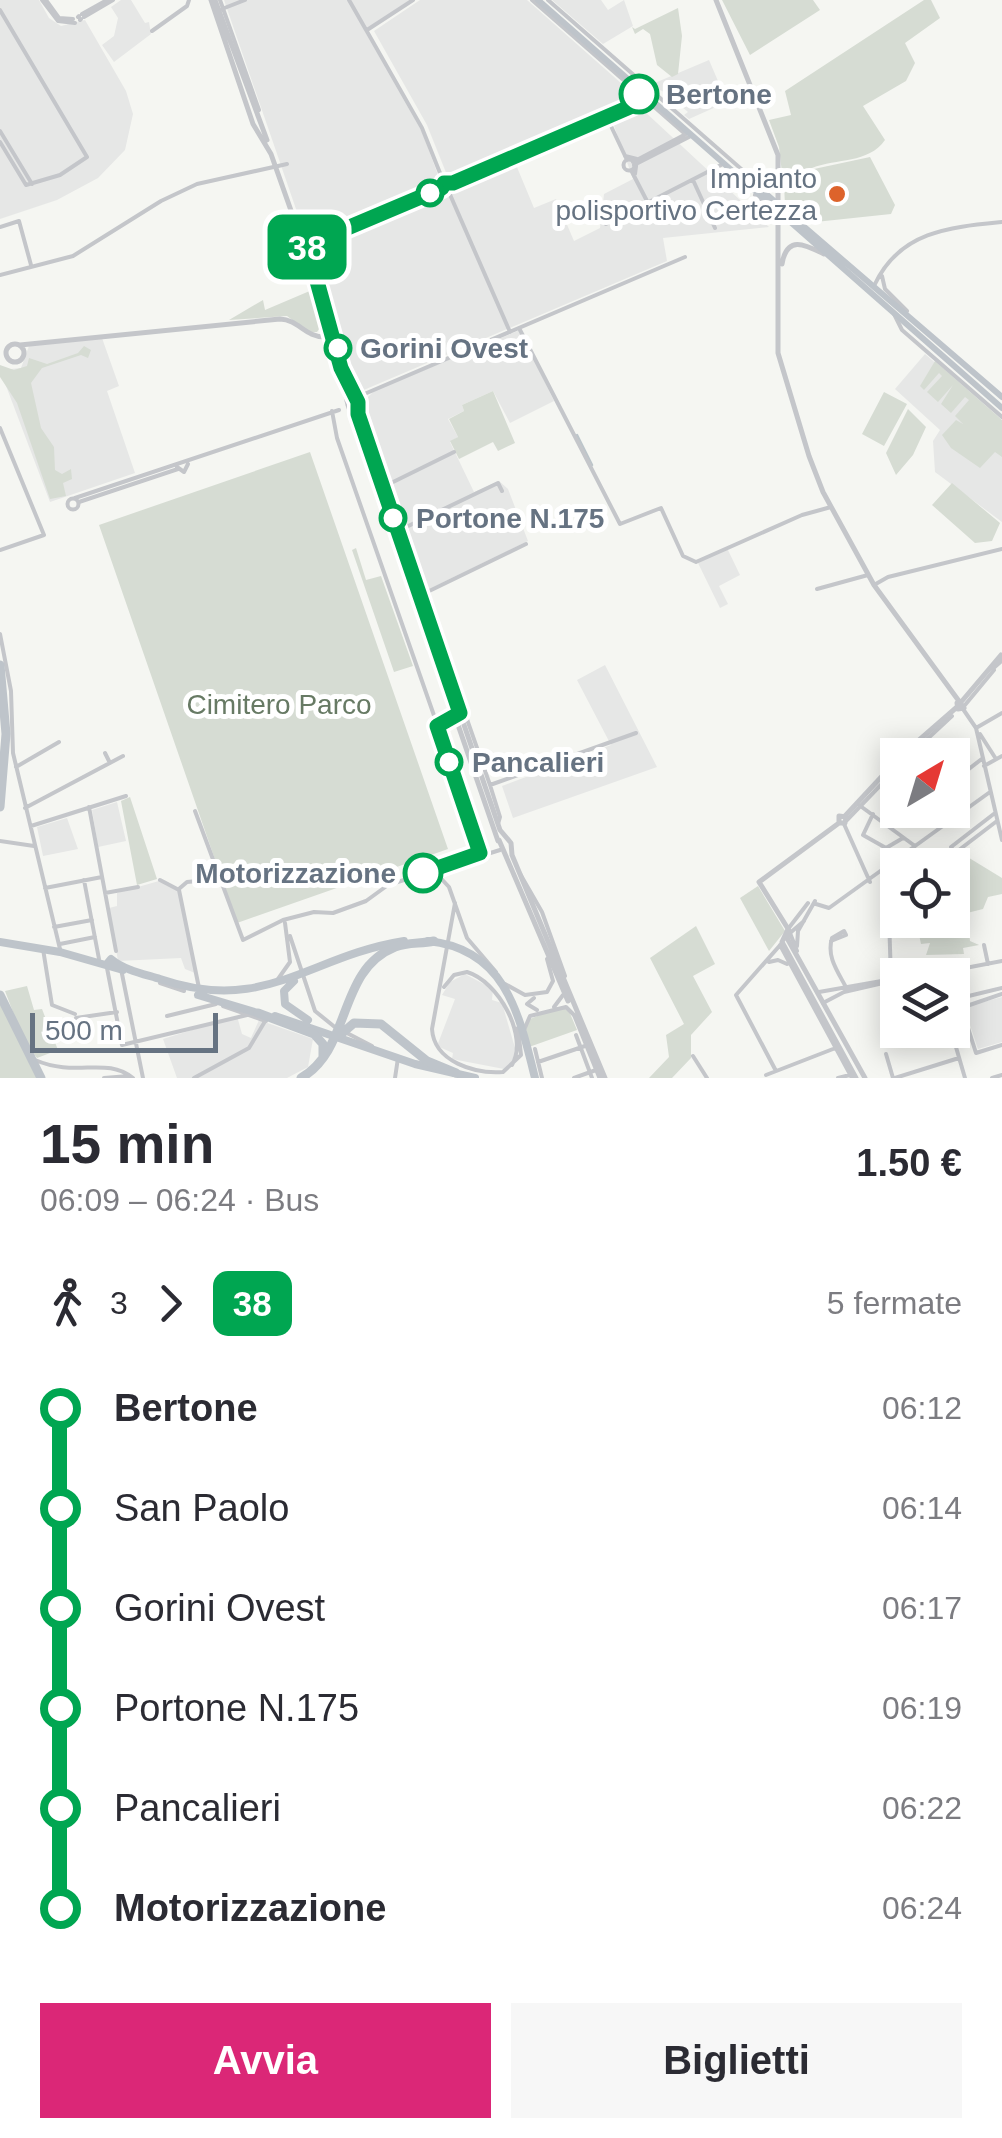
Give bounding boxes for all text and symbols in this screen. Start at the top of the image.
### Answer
marker: Bertone [620,75,658,113]
place label: Bertone [666,79,772,110]
place label: Impianto polisportivo Certezza [556,163,817,226]
unlabelled marker [417,180,443,206]
marker: Impianto polisportivo Certezza [826,183,848,205]
line badge: 38 [262,214,352,280]
text: 38 [288,228,326,267]
place label: Gorini Ovest [360,333,528,364]
marker: Gorini Ovest [325,335,351,361]
place label: Portone N.175 [416,503,604,534]
marker: Portone N.175 [380,505,406,531]
park label: Cimitero Parco [186,689,372,720]
north arrow [880,738,970,828]
map controls [880,738,970,1048]
place label: Pancalieri [472,747,604,778]
marker: Pancalieri [436,749,462,775]
button: locate [880,848,970,938]
marker: Motorizzazione [404,854,442,892]
place label: Motorizzazione [195,858,396,889]
button: layers [880,958,970,1048]
scale bar [30,1008,218,1052]
text: 500 m [45,1015,123,1046]
text: 15 min [40,1113,214,1175]
text: 1.50 € [856,1142,962,1184]
text: 06:09 – 06:24 · Bus [40,1182,319,1218]
icon: walk [40,1276,95,1331]
icon: forward [143,1276,198,1331]
text: 38 [233,1284,272,1323]
text: 3 [110,1285,128,1321]
text: 5 fermate [827,1285,962,1321]
text: Bertone [114,1387,258,1429]
text: 06:12 [882,1390,962,1426]
text: San Paolo [114,1487,289,1529]
text: 06:14 [882,1490,962,1526]
text: Gorini Ovest [114,1587,325,1629]
text: 06:17 [882,1590,962,1626]
text: Portone N.175 [114,1687,359,1729]
text: 06:19 [882,1690,962,1726]
text: Pancalieri [114,1787,281,1829]
text: 06:22 [882,1790,962,1826]
text: Motorizzazione [114,1887,386,1929]
text: 06:24 [882,1890,962,1926]
button: Avvia [40,2003,491,2118]
button: Biglietti [511,2003,962,2118]

